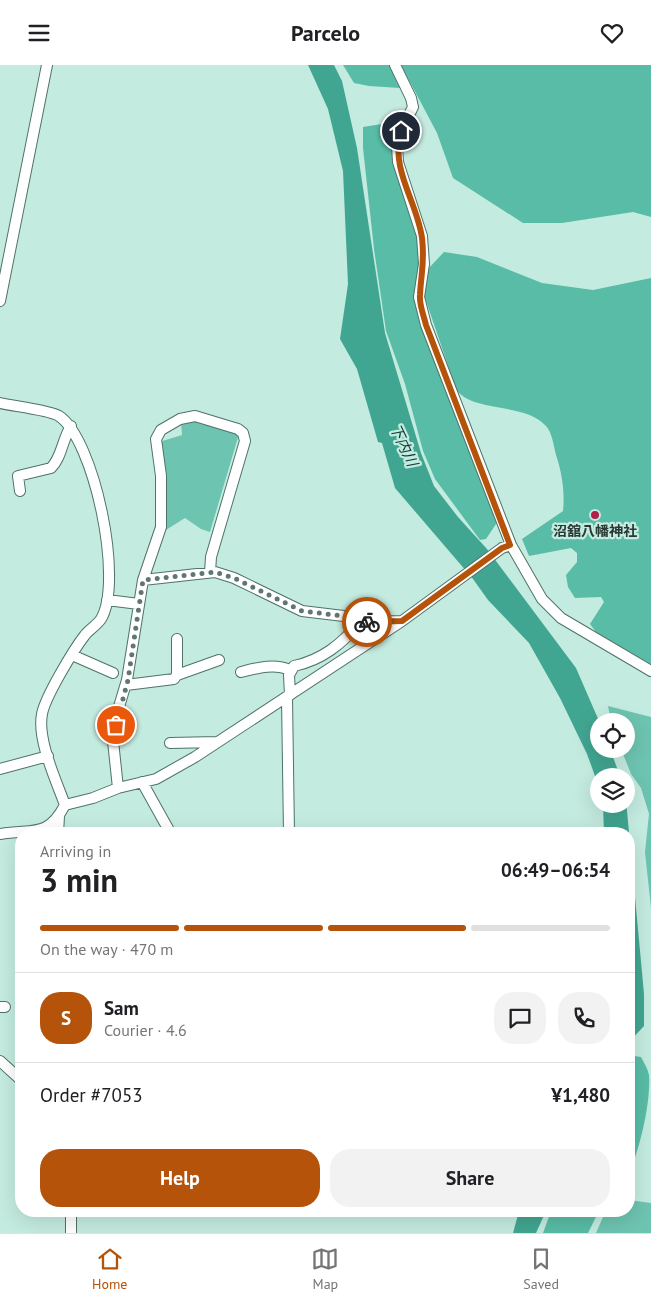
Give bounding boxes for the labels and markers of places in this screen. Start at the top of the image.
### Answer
pin [380,110,422,152]
marker: 沼舘八幡神社 [589,509,601,521]
place label: 沼舘八幡神社 [553,522,637,540]
pin [95,704,137,746]

